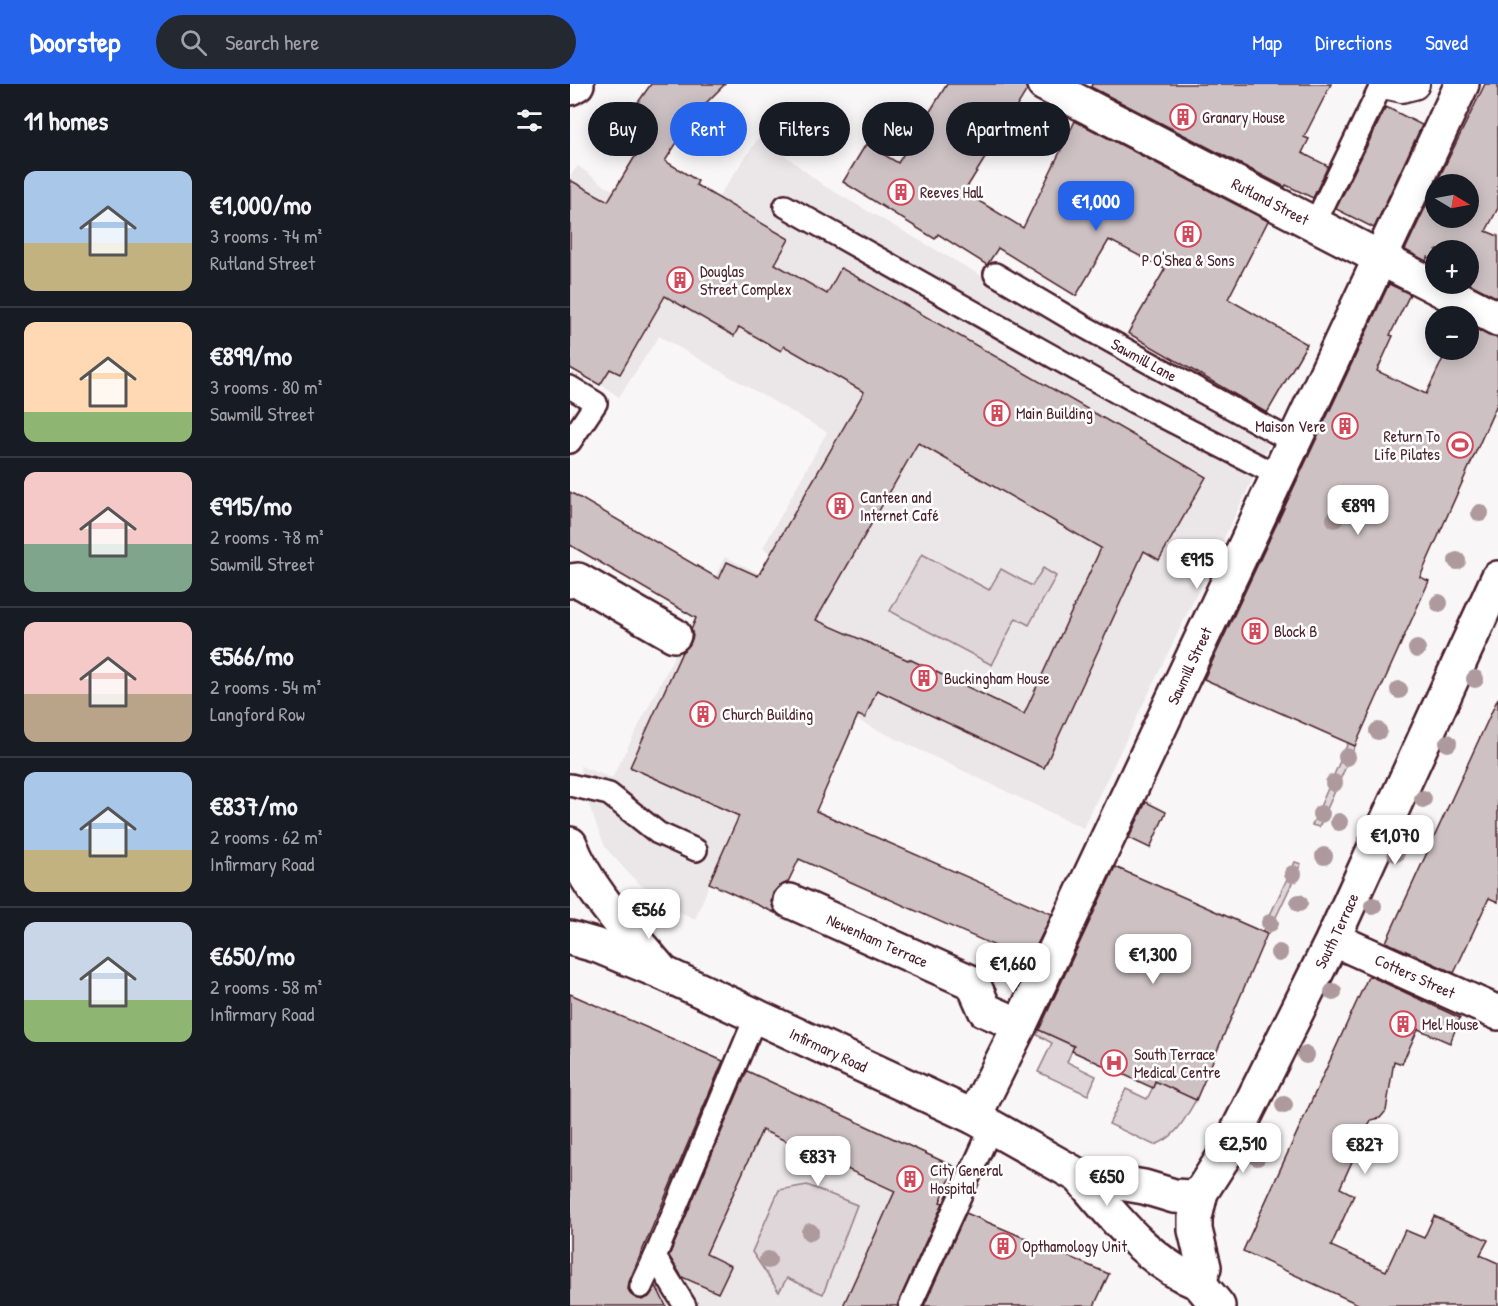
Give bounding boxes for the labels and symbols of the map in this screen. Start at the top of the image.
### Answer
building icon: Granary House [1168,102,1198,132]
place label: Granary House [1202,106,1286,128]
street label: Rutland Street [1228,172,1313,231]
north arrow [1425,174,1479,228]
building icon: Reeves Hall [886,177,916,207]
place label: Reeves Hall [920,181,983,203]
pin: €1,000 [1047,181,1145,232]
building icon: P O'Shea & Sons [1173,219,1203,249]
place label: P O'Shea & Sons [1142,249,1234,271]
place label: Douglas Street Complex [700,260,792,300]
building icon: Douglas Street Complex [665,265,695,295]
street label: Sawmill Lane [1107,333,1181,387]
building icon: Main Building [982,398,1012,428]
place label: Main Building [1016,402,1093,424]
building icon: Maison Vere [1330,411,1360,441]
place label: Maison Vere [1255,415,1327,437]
place label: Return To Life Pilates [1375,425,1441,465]
sports icon: Return To Life Pilates [1445,430,1475,460]
pin: €899 [1322,485,1394,536]
place label: Canteen and Internet Café [860,486,940,526]
building icon: Canteen and Internet Café [825,491,855,521]
pin: €915 [1161,539,1233,590]
building icon: Block B [1240,616,1270,646]
place label: Block B [1274,620,1317,642]
street label: Sawmill Street [1162,623,1217,708]
building icon: Buckingham House [909,663,939,693]
place label: Buckingham House [944,667,1050,689]
building icon: Church Building [688,699,718,729]
place label: Church Building [722,703,813,725]
pin: €1,070 [1346,815,1444,866]
pin: €566 [613,889,685,940]
street label: South Terrace [1309,889,1364,972]
street label: Newenham Terrace [824,908,932,973]
pin: €1,300 [1104,934,1202,985]
pin: €1,660 [964,943,1062,994]
street label: Cotters Street [1371,948,1459,1004]
building icon: Mel House [1388,1009,1418,1039]
place label: Mel House [1422,1013,1479,1035]
street label: Infirmary Road [786,1022,871,1077]
place label: South Terrace Medical Centre [1134,1043,1221,1083]
hospital icon: South Terrace Medical Centre [1099,1048,1129,1078]
pin: €2,510 [1194,1123,1292,1174]
pin: €827 [1329,1124,1401,1175]
pin: €837 [782,1136,854,1187]
pin: €650 [1071,1156,1143,1207]
place label: City General Hospital [930,1159,1003,1199]
building icon: City General Hospital [895,1164,925,1194]
building icon: Opthamology Unit [988,1231,1018,1261]
place label: Opthamology Unit [1022,1235,1127,1257]

